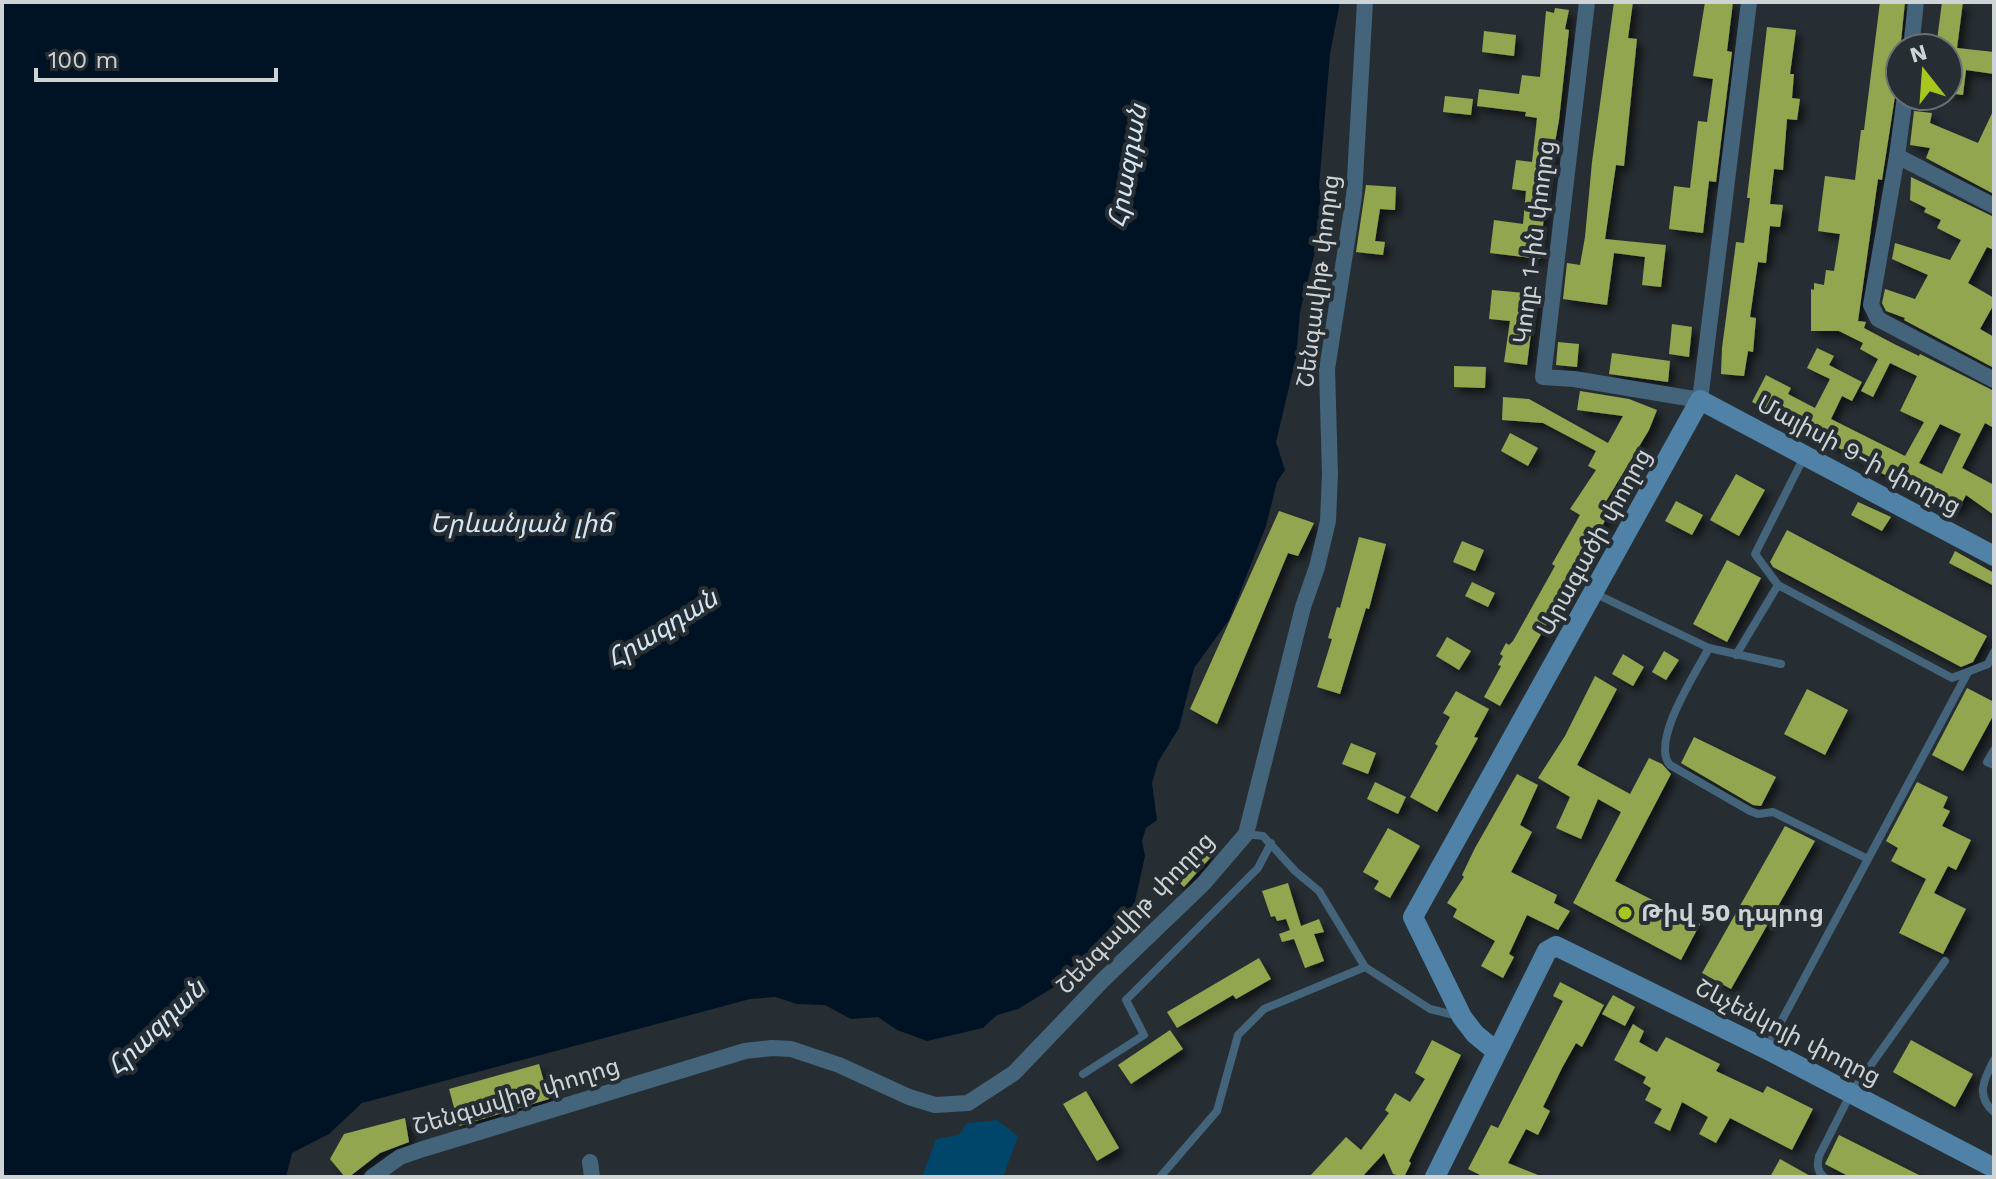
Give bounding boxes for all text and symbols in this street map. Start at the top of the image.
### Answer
scale bar [36,32,276,82]
north arrow [1884,32,1964,112]
text: N [1907,39,1930,68]
text: 100 m [48,46,118,74]
water label: Հրազդան [1101,101,1154,230]
street label: Կողբ 1-ին փողոց [1508,139,1560,345]
street label: Շենգավիթ փողոց [1291,173,1345,389]
street label: Մայիսի 9-ի փողոց [1752,389,1966,521]
street label: Արագածի փողոց [1531,444,1657,640]
water label: Երևանյան լիճ [430,508,616,539]
water label: Հրազդան [601,582,724,675]
street label: Շենգավիթ փողոց [1050,826,1220,1000]
place label: Թիվ 50 դպրոց [1641,899,1824,927]
marker: Թիվ 50 դպրոց [1616,904,1634,922]
water label: Հրազդան [101,972,213,1082]
street label: Շևչենկոյի փողոց [1691,973,1885,1091]
street label: Շենգավիթ փողոց [409,1051,623,1141]

